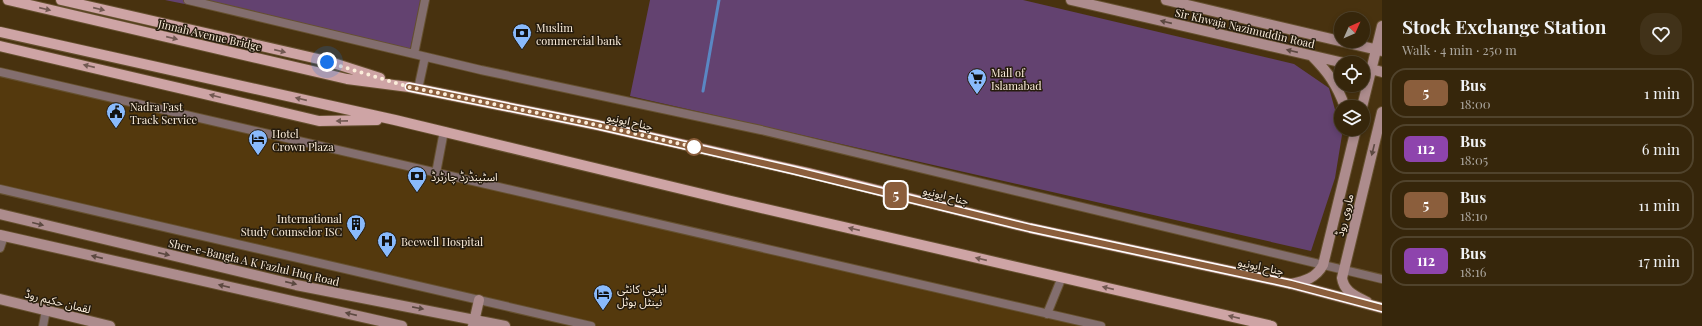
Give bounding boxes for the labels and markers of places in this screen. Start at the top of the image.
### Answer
place label: Muslim commercial bank [536,20,621,48]
bank icon: Muslim commercial bank [511,22,533,50]
place label: Mall of Islamabad [991,65,1042,93]
supermarket icon: Mall of Islamabad [966,67,988,95]
place label: Nadra Fast Track Service [130,99,198,127]
public building icon: Nadra Fast Track Service [105,101,127,129]
place label: Hotel Crown Plaza [272,126,334,154]
hotel icon: Hotel Crown Plaza [247,128,269,156]
unlabelled marker [685,138,703,156]
bank icon: اسٹینڈرڈ چارٹرڈ [406,165,428,193]
place label: اسٹینڈرڈ چارٹرڈ [431,169,498,185]
place label: International Study Counselor ISC [241,211,342,239]
building icon: International Study Counselor ISC [345,213,367,241]
hospital icon: Beewell Hospital [376,230,398,258]
place label: Beewell Hospital [401,234,483,249]
place label: ایلچی کانٹی نینٹل ہوٹل [617,281,667,309]
hotel icon: ایلچی کانٹی نینٹل ہوٹل [592,283,614,311]

